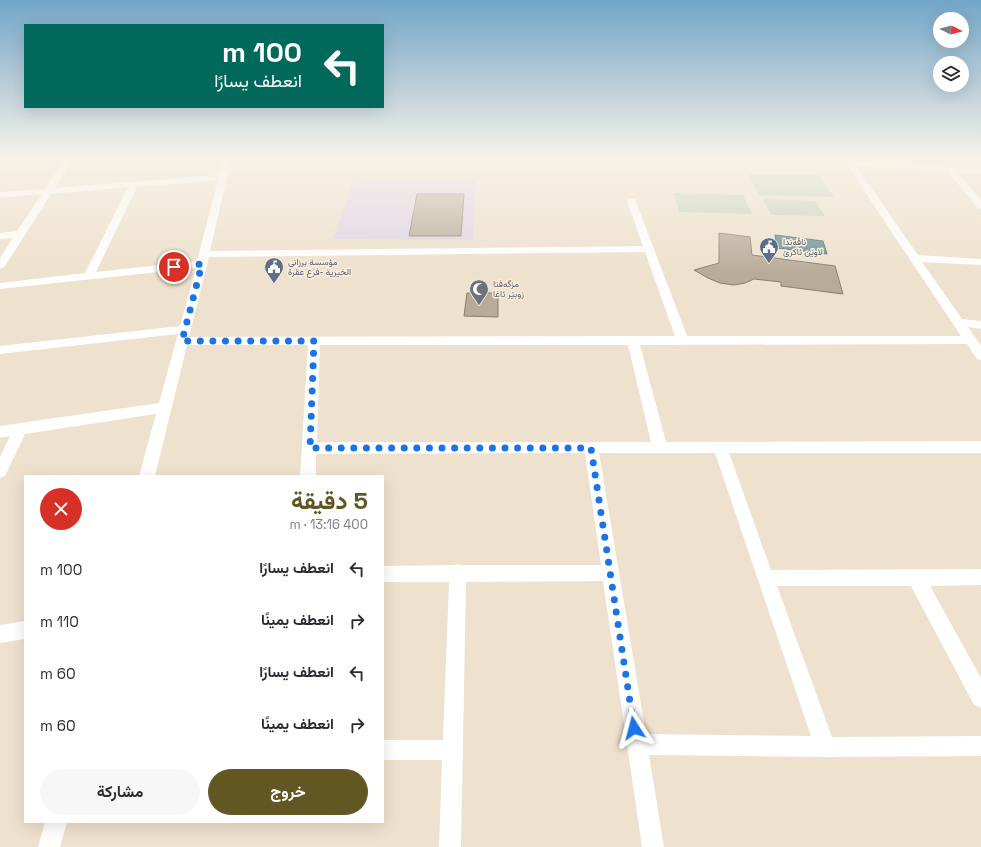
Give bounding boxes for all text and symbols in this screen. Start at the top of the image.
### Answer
north arrow [933,12,969,48]
map controls [933,12,969,92]
text: 100 m [222,34,302,70]
icon: left [316,40,368,92]
button: layers [933,56,969,92]
text: انعطف يسارًا [214,69,302,92]
public building icon: ناڤەندا لاوێن ئاکرێ [758,236,780,264]
place label: ناڤەندا لاوێن ئاکرێ [783,236,823,258]
pin [157,250,191,284]
icon: arrive [163,256,185,278]
public building icon: مؤسسة برزانى الخيرية -فرع عقرة [263,256,285,284]
place label: مؤسسة برزانى الخيرية -فرع عقرة [288,256,351,278]
mosque icon: مزگەفتا زوبێر ئاغا [468,278,490,306]
place label: مزگەفتا زوبێر ئاغا [493,278,524,300]
text: 5 دقيقة [291,485,368,516]
button: close [40,488,82,530]
text: 400 m · 13:16 [290,516,368,533]
text: انعطف يسارًا [259,558,334,577]
icon: left [346,558,368,580]
text: 100 m [40,560,82,579]
text: انعطف يمينًا [261,610,334,629]
icon: right [346,610,368,632]
text: 110 m [40,612,79,631]
text: انعطف يسارًا [259,662,334,681]
icon: left [346,662,368,684]
text: 60 m [40,664,76,683]
position arrow [613,707,655,749]
text: انعطف يمينًا [261,714,334,733]
icon: right [346,714,368,736]
text: 60 m [40,716,76,735]
button: مشاركة [40,769,200,815]
button: خروج [208,769,368,815]

